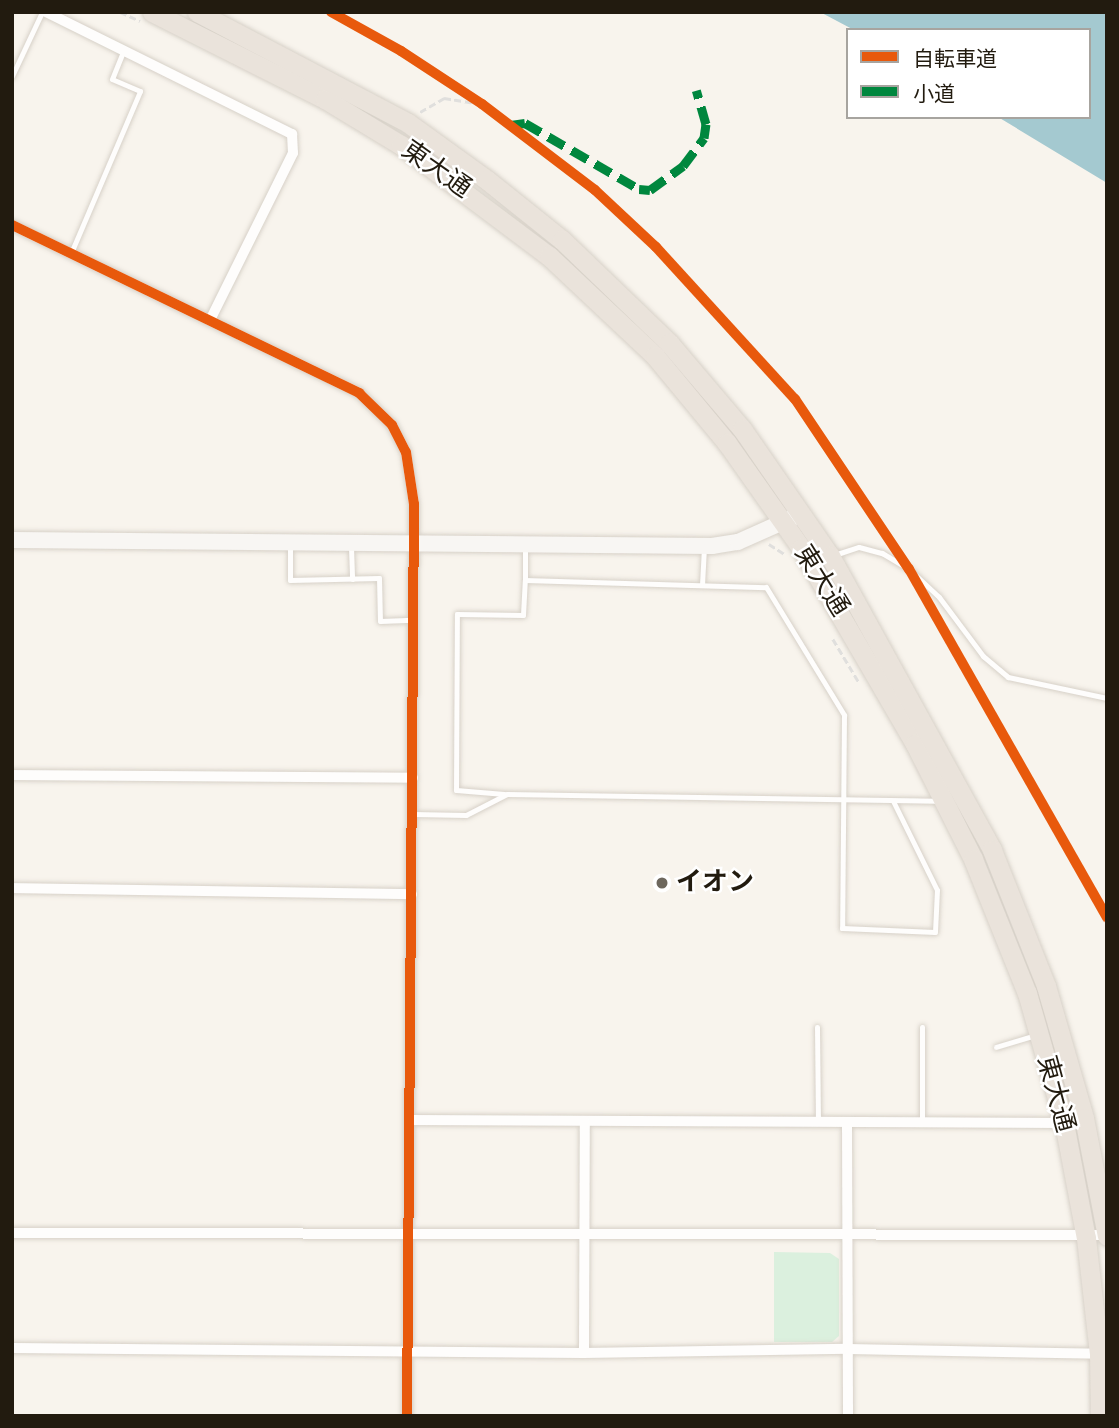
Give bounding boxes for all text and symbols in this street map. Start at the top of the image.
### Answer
legend [846,28,1091,119]
text: 自転車道 [913,49,997,70]
text: 小道 [913,84,955,105]
street label: 東大通 [395,135,477,205]
street label: 東大通 [787,540,855,622]
place label: イオン [676,867,754,899]
marker: イオン [654,875,670,891]
street label: 東大通 [1030,1052,1080,1136]

